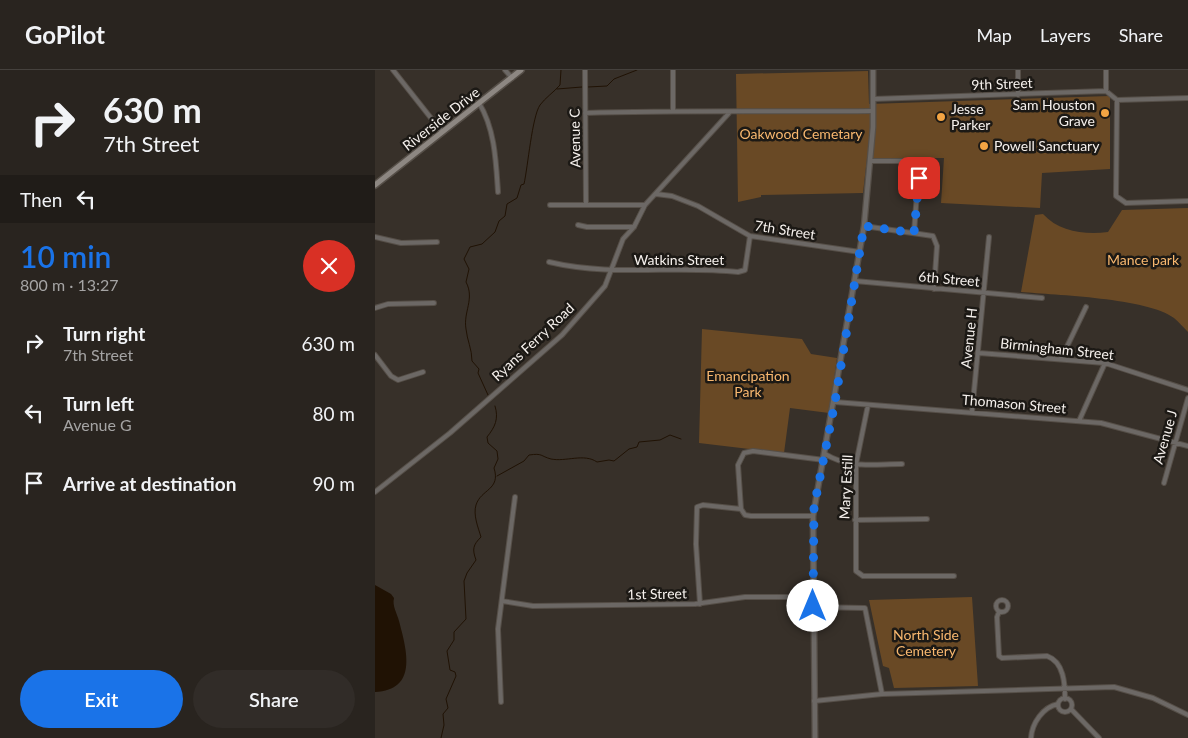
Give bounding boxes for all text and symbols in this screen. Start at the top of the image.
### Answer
text: GoPilot [25,20,105,49]
text: Map [976,24,1012,46]
text: Layers [1040,24,1091,46]
text: Share [1119,24,1163,46]
street label: 9th Street [971,74,1033,93]
street label: Riverside Drive [399,83,483,154]
text: 630 m [103,88,202,130]
icon: right [20,90,85,155]
place label: Sam Houston Grave [1012,96,1095,129]
place label: Jesse Parker [951,100,990,133]
marker: Sam Houston Grave [1099,107,1111,119]
street label: Avenue C [565,108,584,168]
marker: Jesse Parker [935,111,947,123]
park label: Oakwood Cemetary [739,125,863,142]
text: 7th Street [103,130,199,157]
place label: Powell Sanctuary [994,137,1100,154]
marker: Powell Sanctuary [978,140,990,152]
pin [898,157,940,199]
icon: arrive [905,164,933,192]
icon: left [72,185,100,213]
text: Then [20,188,62,211]
street label: 7th Street [753,216,817,243]
text: 10 min [20,238,111,274]
button: close [303,240,355,292]
street label: Watkins Street [634,251,724,268]
park label: Mance park [1107,251,1180,268]
street label: 6th Street [918,267,980,290]
text: 800 m · 13:27 [20,275,119,294]
street label: Ryans Ferry Road [488,299,577,384]
street label: Avenue H [957,307,980,369]
text: Turn right [63,322,145,345]
icon: right [20,329,48,357]
text: 630 m [301,332,355,355]
street label: Birmingham Street [999,334,1115,363]
text: 7th Street [63,345,133,364]
park label: Emancipation Park [706,367,790,400]
street label: Thomason Street [961,390,1067,417]
text: Turn left [63,392,134,415]
icon: left [20,399,48,427]
text: 80 m [312,402,355,425]
street label: Avenue J [1149,408,1180,466]
text: Avenue G [63,415,132,434]
street label: Mary Estill [835,454,856,520]
icon: arrive [20,469,48,497]
text: Arrive at destination [63,472,236,495]
text: 90 m [312,472,355,495]
position arrow [786,579,838,631]
street label: 1st Street [627,584,687,603]
park label: North Side Cemetery [893,626,959,659]
button: Exit [20,670,183,728]
button: Share [193,670,355,728]

